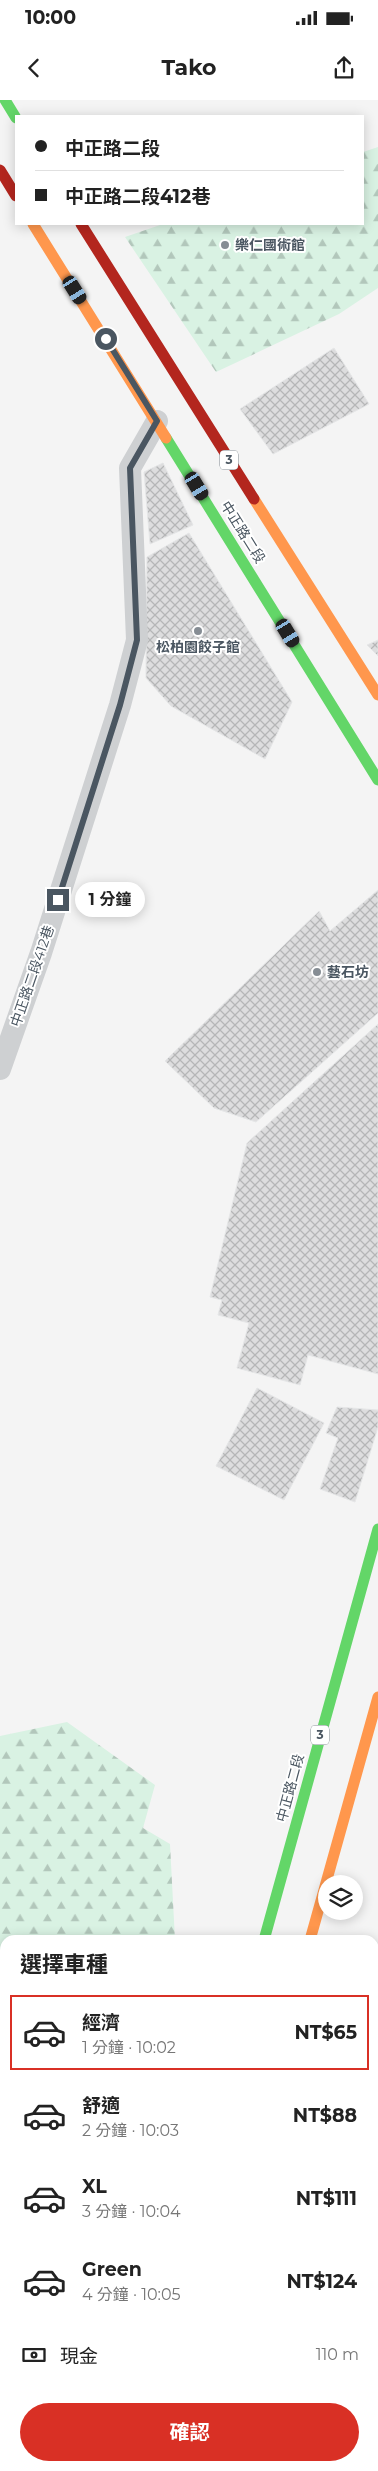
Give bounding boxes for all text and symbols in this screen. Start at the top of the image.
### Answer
text: 10:00 [25,6,76,29]
icon: back [20,54,48,82]
text: Tako [162,54,216,81]
icon: share [330,54,358,82]
text: 中正路二段 [65,137,160,160]
text: 中正路二段412巷 [65,185,210,208]
place label: 樂仁國術館 [235,236,305,254]
marker: 樂仁國術館 [219,239,231,251]
car [60,273,89,307]
route start [95,328,117,350]
road number: 3 [220,450,238,470]
car [182,469,211,503]
street label: 中正路二段 [217,498,269,566]
car [273,616,302,650]
marker: 松柏園餃子館 [192,625,204,637]
place label: 松柏園餃子館 [156,638,240,656]
callout: 1 分鐘 [76,882,146,918]
route end [47,889,69,911]
text: 1 分鐘 [89,890,131,909]
street label: 中正路二段412巷 [6,923,58,1029]
place label: 藝石坊 [327,963,369,981]
marker: 藝石坊 [311,966,323,978]
road number: 3 [311,1726,329,1744]
street label: 中正路二段 [272,1752,308,1824]
map controls [318,1875,363,1920]
button: layers [318,1875,363,1920]
text: 選擇車種 [20,1951,108,1978]
icon: car [22,2010,67,2055]
text: 經濟 [82,2011,120,2034]
text: NT$65 [294,2021,357,2044]
text: 1 分鐘 · 10:02 [82,2038,176,2057]
icon: car [22,2093,67,2138]
text: 舒適 [82,2094,120,2117]
text: NT$88 [293,2104,357,2127]
text: 2 分鐘 · 10:03 [82,2121,179,2140]
text: XL [82,2175,107,2198]
icon: car [22,2176,67,2221]
text: NT$111 [296,2187,357,2210]
text: 3 分鐘 · 10:04 [82,2202,181,2221]
text: Green [82,2258,142,2281]
icon: car [22,2259,67,2304]
text: NT$124 [287,2270,357,2293]
text: 4 分鐘 · 10:05 [82,2285,181,2304]
icon: cash [20,2341,48,2369]
text: 現金 [60,2345,98,2368]
text: 110 m [316,2345,359,2364]
button: 確認 [20,2403,359,2461]

